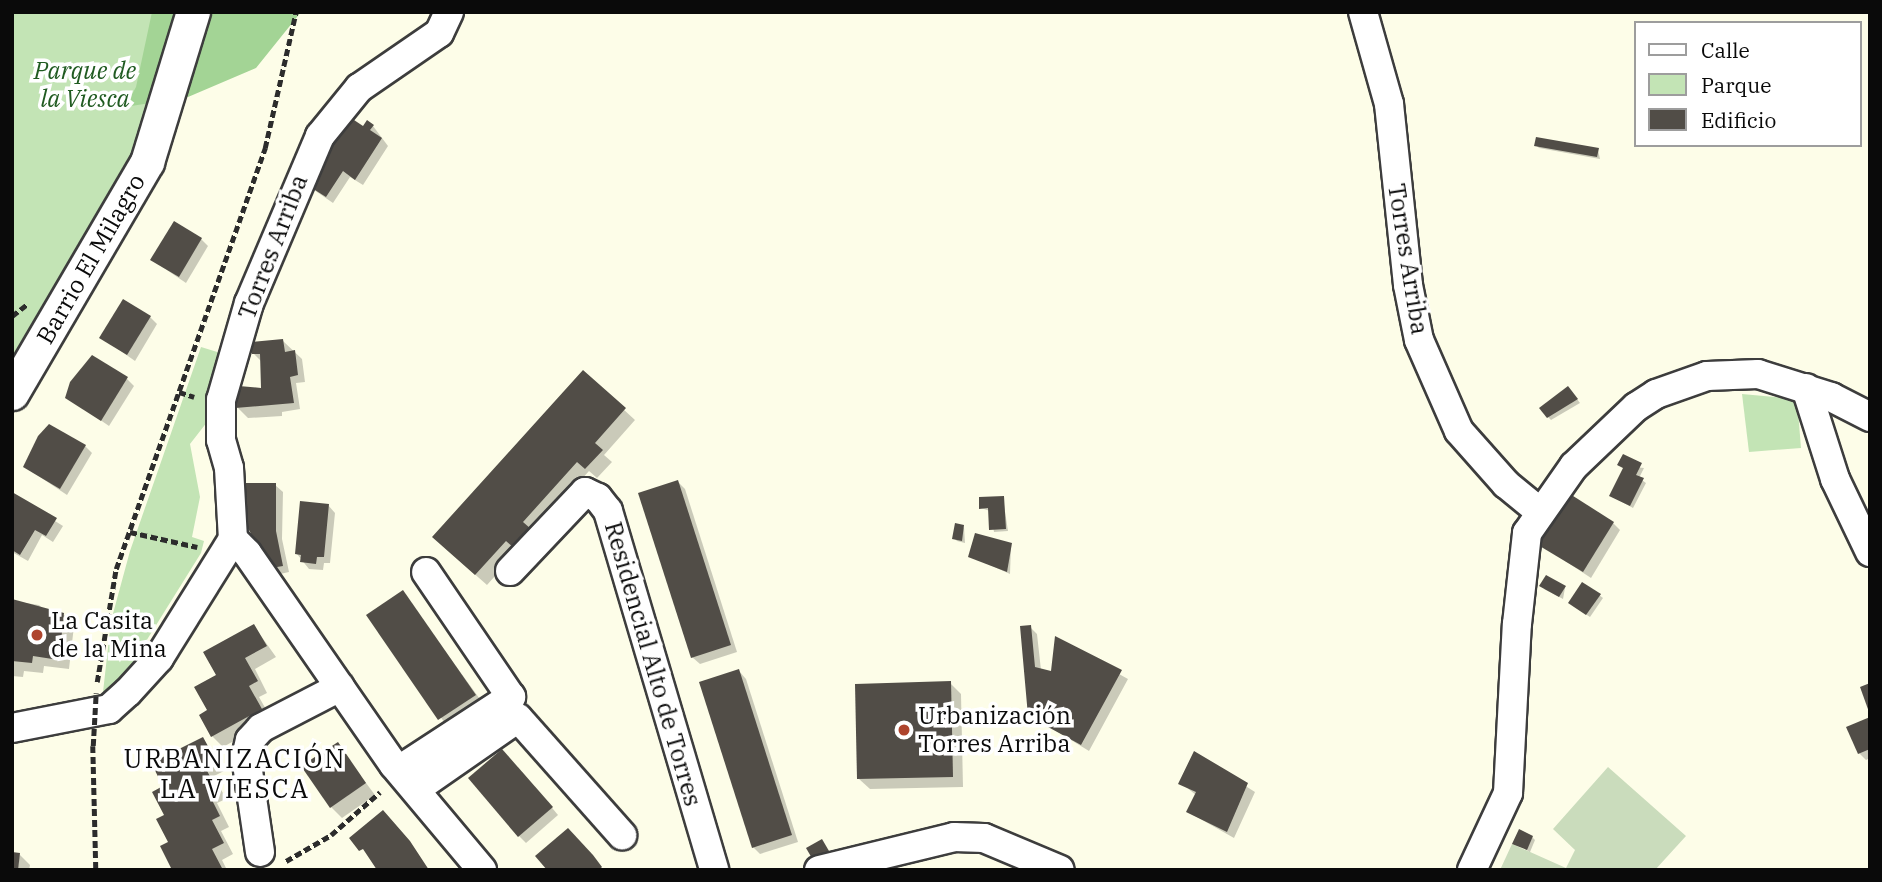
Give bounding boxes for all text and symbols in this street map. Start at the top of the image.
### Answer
legend [1633,21,1861,147]
text: Calle [1701,36,1750,64]
park label: Parque de la Viesca [34,57,136,113]
text: Parque [1701,71,1771,99]
text: Edificio [1701,106,1776,134]
street label: Barrio El Milagro [31,169,151,349]
street label: Torres Arriba [232,171,314,323]
street label: Torres Arriba [1382,181,1434,337]
street label: Residencial Alto de Torres [599,518,707,810]
place label: La Casita de la Mina [51,607,167,663]
marker: La Casita de la Mina [29,627,45,643]
place label: Urbanización Torres Arriba [918,702,1071,758]
marker: Urbanización Torres Arriba [896,722,912,738]
district label: URBANIZACIÓN LA VIESCA [125,743,345,804]

